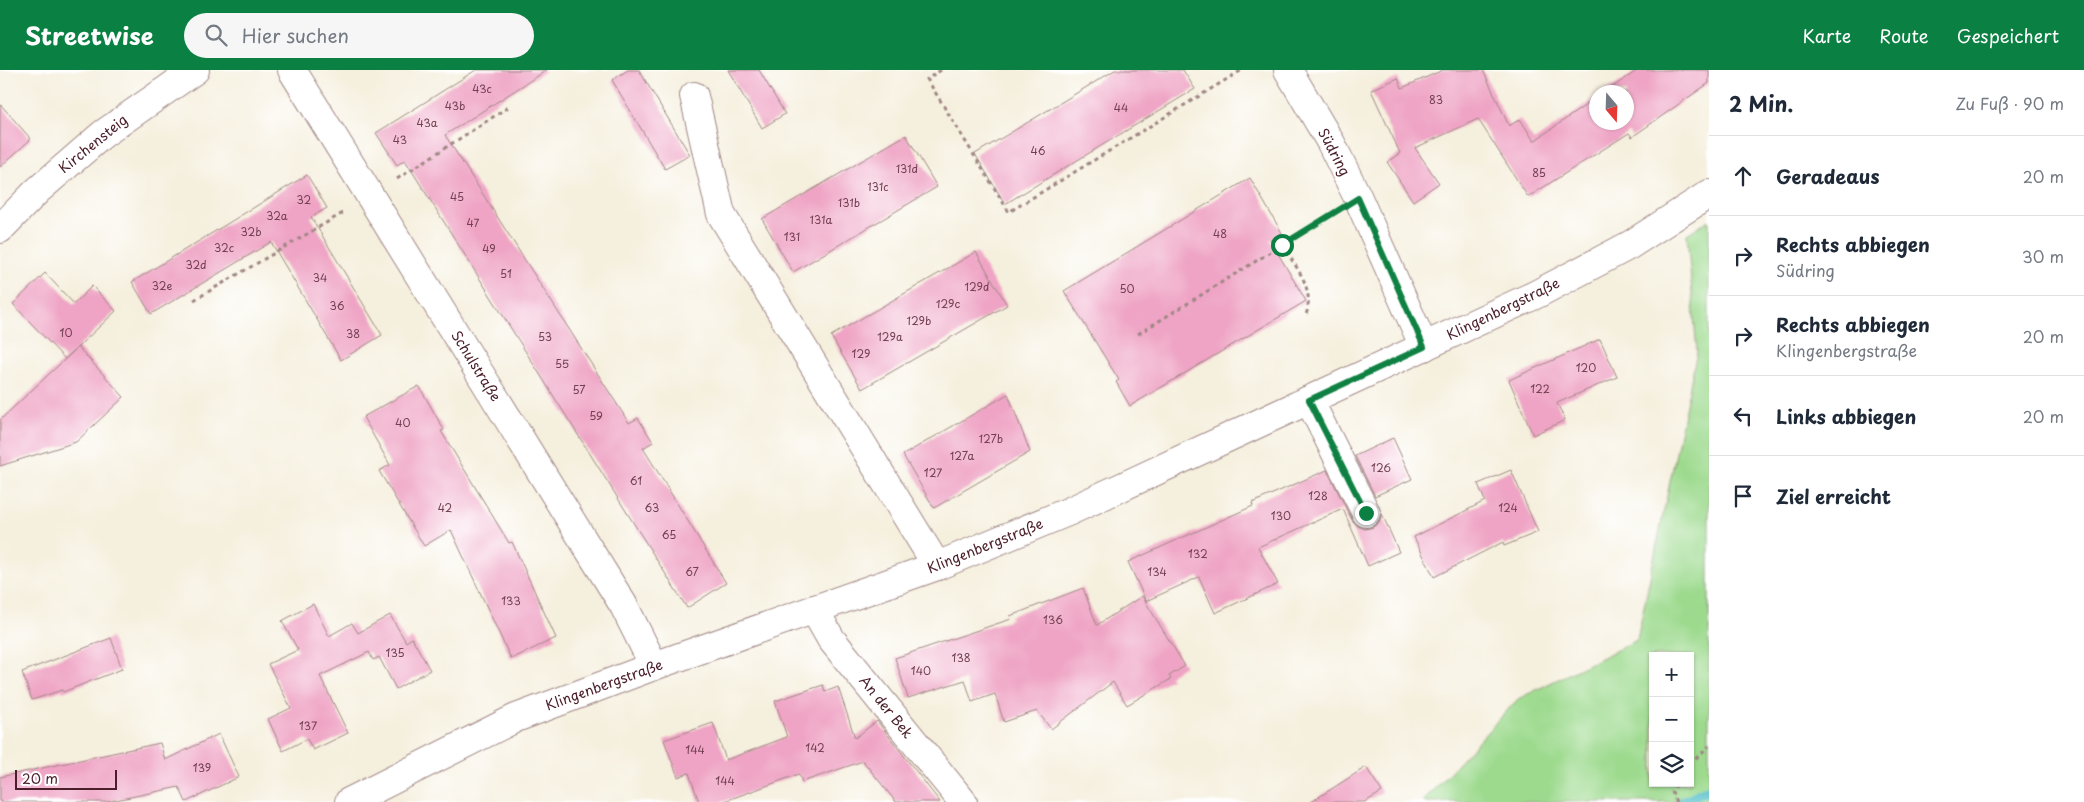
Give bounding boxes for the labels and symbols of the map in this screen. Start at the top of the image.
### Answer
house number: 43c [472,80,492,97]
north arrow [1589,85,1634,130]
house number: 83 [1429,91,1443,108]
house number: 43b [445,97,465,114]
house number: 44 [1114,99,1128,116]
street label: Kirchensteig [54,109,132,178]
house number: 43a [416,114,438,131]
street label: Südring [1313,124,1356,179]
house number: 43 [393,131,407,148]
house number: 46 [1031,142,1046,159]
house number: 131d [896,160,918,177]
house number: 85 [1532,164,1546,181]
house number: 131c [868,178,888,195]
house number: 45 [450,188,464,205]
house number: 32 [297,191,312,208]
house number: 131b [838,194,860,211]
house number: 32a [266,207,288,224]
house number: 131a [810,211,832,228]
house number: 47 [467,214,480,231]
house number: 32b [240,223,262,240]
house number: 48 [1213,225,1227,242]
house number: 131 [784,228,800,245]
route start [1271,234,1294,257]
house number: 32c [214,239,234,256]
house number: 49 [482,240,496,257]
house number: 32d [185,256,207,273]
house number: 51 [500,265,512,282]
house number: 34 [313,269,327,286]
street label: Klingenbergstraße [1443,272,1563,345]
house number: 32e [152,277,172,294]
house number: 129d [965,278,989,295]
house number: 50 [1119,280,1135,297]
house number: 129c [936,295,961,312]
house number: 36 [330,297,345,314]
house number: 129b [907,312,931,329]
house number: 10 [60,324,72,341]
house number: 38 [346,325,360,342]
street label: Schulstraße [446,326,507,405]
house number: 53 [538,328,552,345]
house number: 129a [877,328,903,345]
house number: 129 [852,345,870,362]
house number: 55 [555,355,569,372]
house number: 120 [1576,359,1596,376]
house number: 122 [1530,380,1550,397]
house number: 57 [572,381,586,398]
house number: 59 [589,407,603,424]
house number: 40 [395,414,411,431]
house number: 127b [979,430,1003,447]
house number: 127a [950,447,974,464]
house number: 126 [1371,459,1391,476]
house number: 127 [924,464,942,481]
house number: 61 [630,472,642,489]
house number: 128 [1308,487,1328,504]
house number: 42 [438,499,453,516]
house number: 63 [645,499,659,516]
house number: 124 [1498,499,1518,516]
route end [1355,502,1378,525]
house number: 130 [1271,507,1291,524]
street label: Klingenbergstraße [924,513,1046,578]
house number: 65 [662,526,676,543]
house number: 132 [1188,545,1208,562]
house number: 67 [685,563,699,580]
house number: 134 [1147,563,1167,580]
house number: 133 [501,592,521,609]
house number: 136 [1043,611,1063,628]
house number: 135 [385,644,405,661]
house number: 138 [951,649,971,666]
street label: Klingenbergstraße [542,654,665,715]
house number: 140 [911,662,931,679]
street label: An der Bek [855,671,918,743]
house number: 137 [299,717,317,734]
house number: 142 [805,739,825,756]
house number: 144 [685,741,705,758]
house number: 139 [193,759,211,776]
scale bar [15,767,118,790]
house number: 144 [715,772,735,789]

